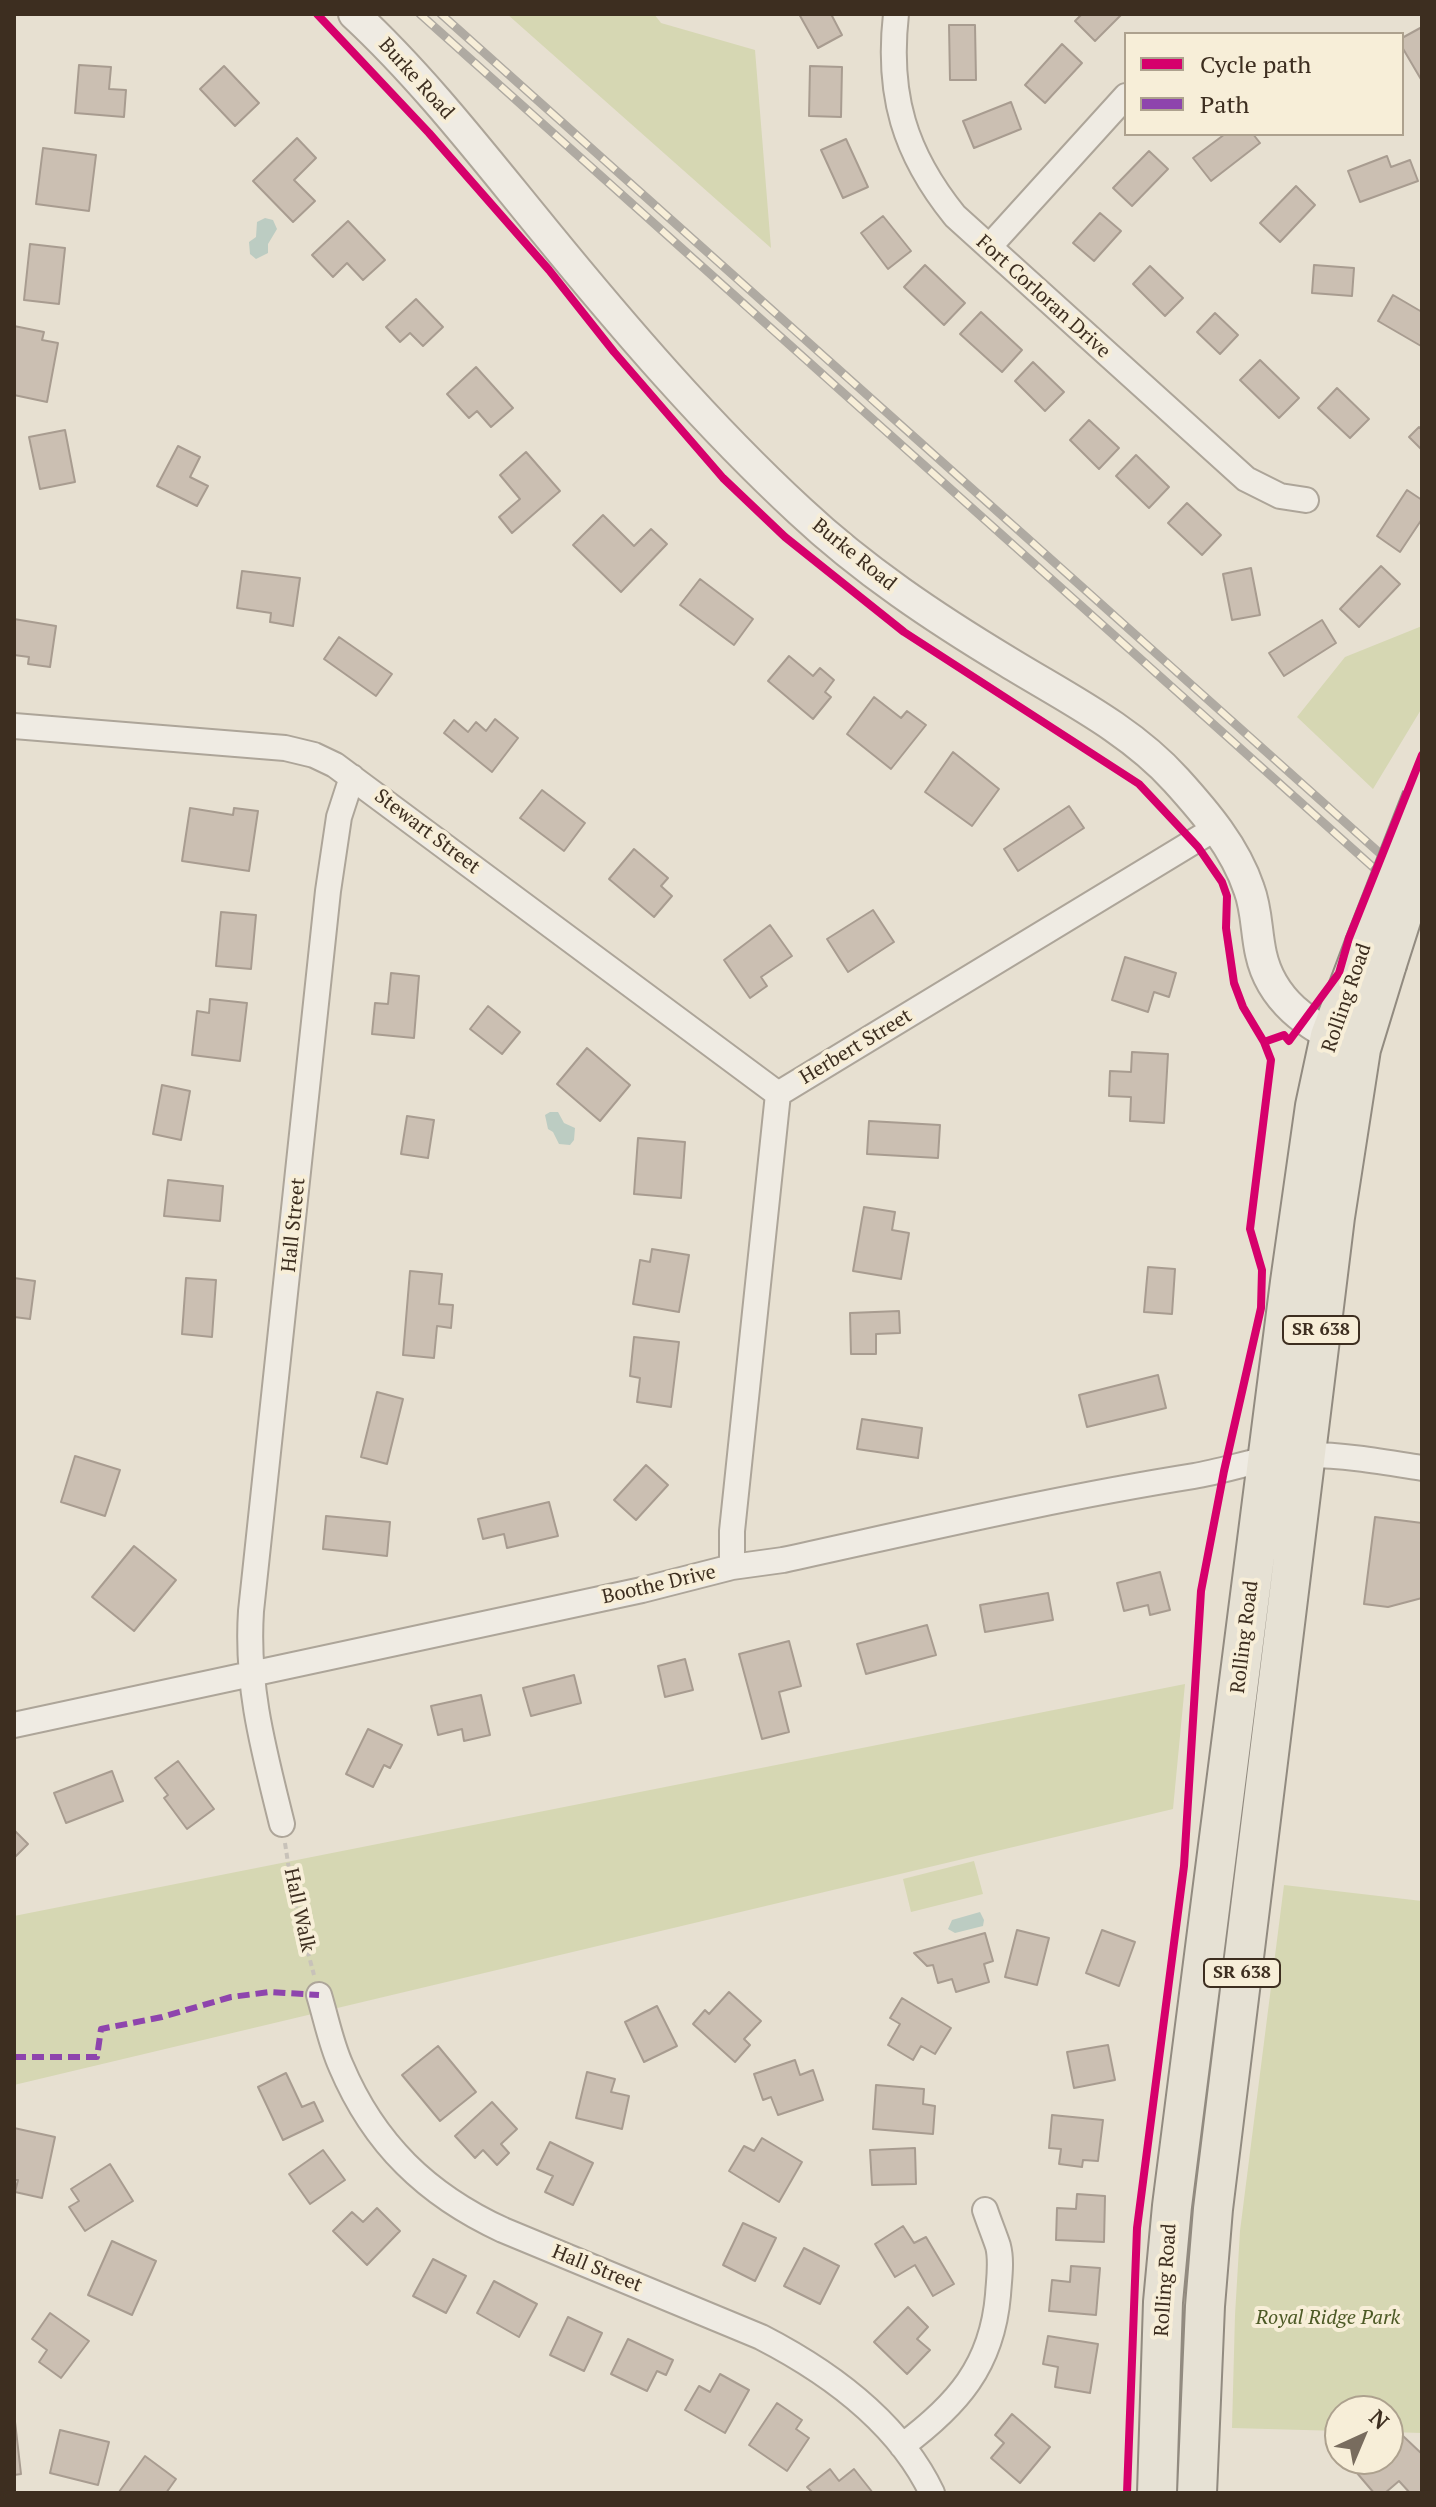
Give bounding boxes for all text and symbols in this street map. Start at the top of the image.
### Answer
legend [1124,32,1404,136]
street label: Burke Road [373,33,459,125]
text: Cycle path [1200,48,1311,80]
text: Path [1200,88,1249,120]
street label: Fort Corloran Drive [971,230,1115,364]
street label: Burke Road [807,514,901,596]
street label: Stewart Street [369,784,485,880]
street label: Rolling Road [1317,941,1377,1055]
street label: Herbert Street [796,1004,916,1090]
street label: Hall Street [277,1177,311,1273]
road number: SR 638 [1283,1316,1359,1344]
street label: Boothe Drive [600,1560,718,1610]
street label: Rolling Road [1226,1579,1264,1695]
street label: Hall Walk [278,1866,320,1954]
road number: SR 638 [1204,1959,1280,1987]
street label: Rolling Road [1150,2223,1182,2337]
street label: Hall Street [549,2240,645,2298]
park label: Royal Ridge Park [1256,2306,1400,2330]
north arrow [1324,2395,1404,2475]
text: N [1364,2403,1396,2435]

